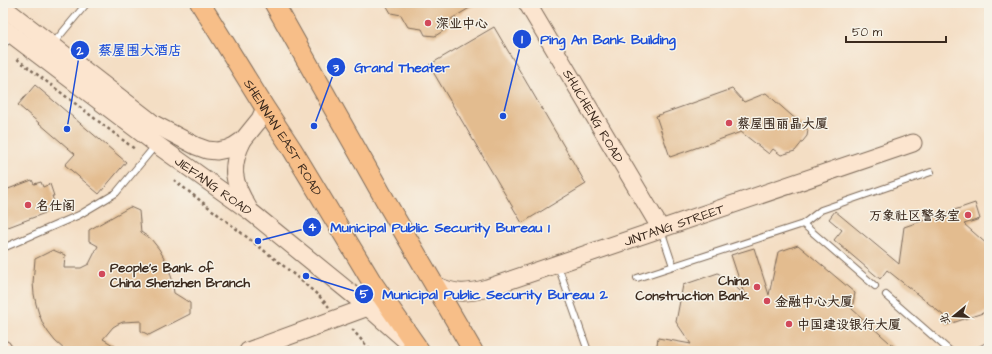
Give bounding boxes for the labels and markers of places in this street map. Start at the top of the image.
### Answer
place label: 深业中心 [436,15,488,33]
marker: 深业中心 [423,18,433,28]
callout: Ping An Bank Building [512,26,683,52]
callout: 蔡屋围大酒店 [70,37,190,63]
callout: Grand Theater [326,54,458,80]
place label: 蔡屋围丽晶大厦 [737,115,828,133]
marker: 蔡屋围丽晶大厦 [724,118,734,128]
place label: 名仕阁 [36,197,75,215]
marker: 名仕阁 [23,200,33,210]
place label: 万象社区警务室 [869,207,960,225]
marker: 万象社区警务室 [963,210,973,220]
callout: Municipal Public Security Bureau 1 [302,214,558,240]
place label: People's Bank of China Shenzhen Branch [110,259,251,292]
marker: People's Bank of China Shenzhen Branch [97,269,107,279]
place label: China Construction Bank [636,272,750,305]
callout: Municipal Public Security Bureau 2 [354,281,616,307]
marker: China Construction Bank [752,282,762,292]
place label: 金融中心大厦 [775,293,853,311]
marker: 金融中心大厦 [762,296,772,306]
place label: 中国建设银行大厦 [797,316,901,334]
marker: 中国建设银行大厦 [784,319,794,329]

